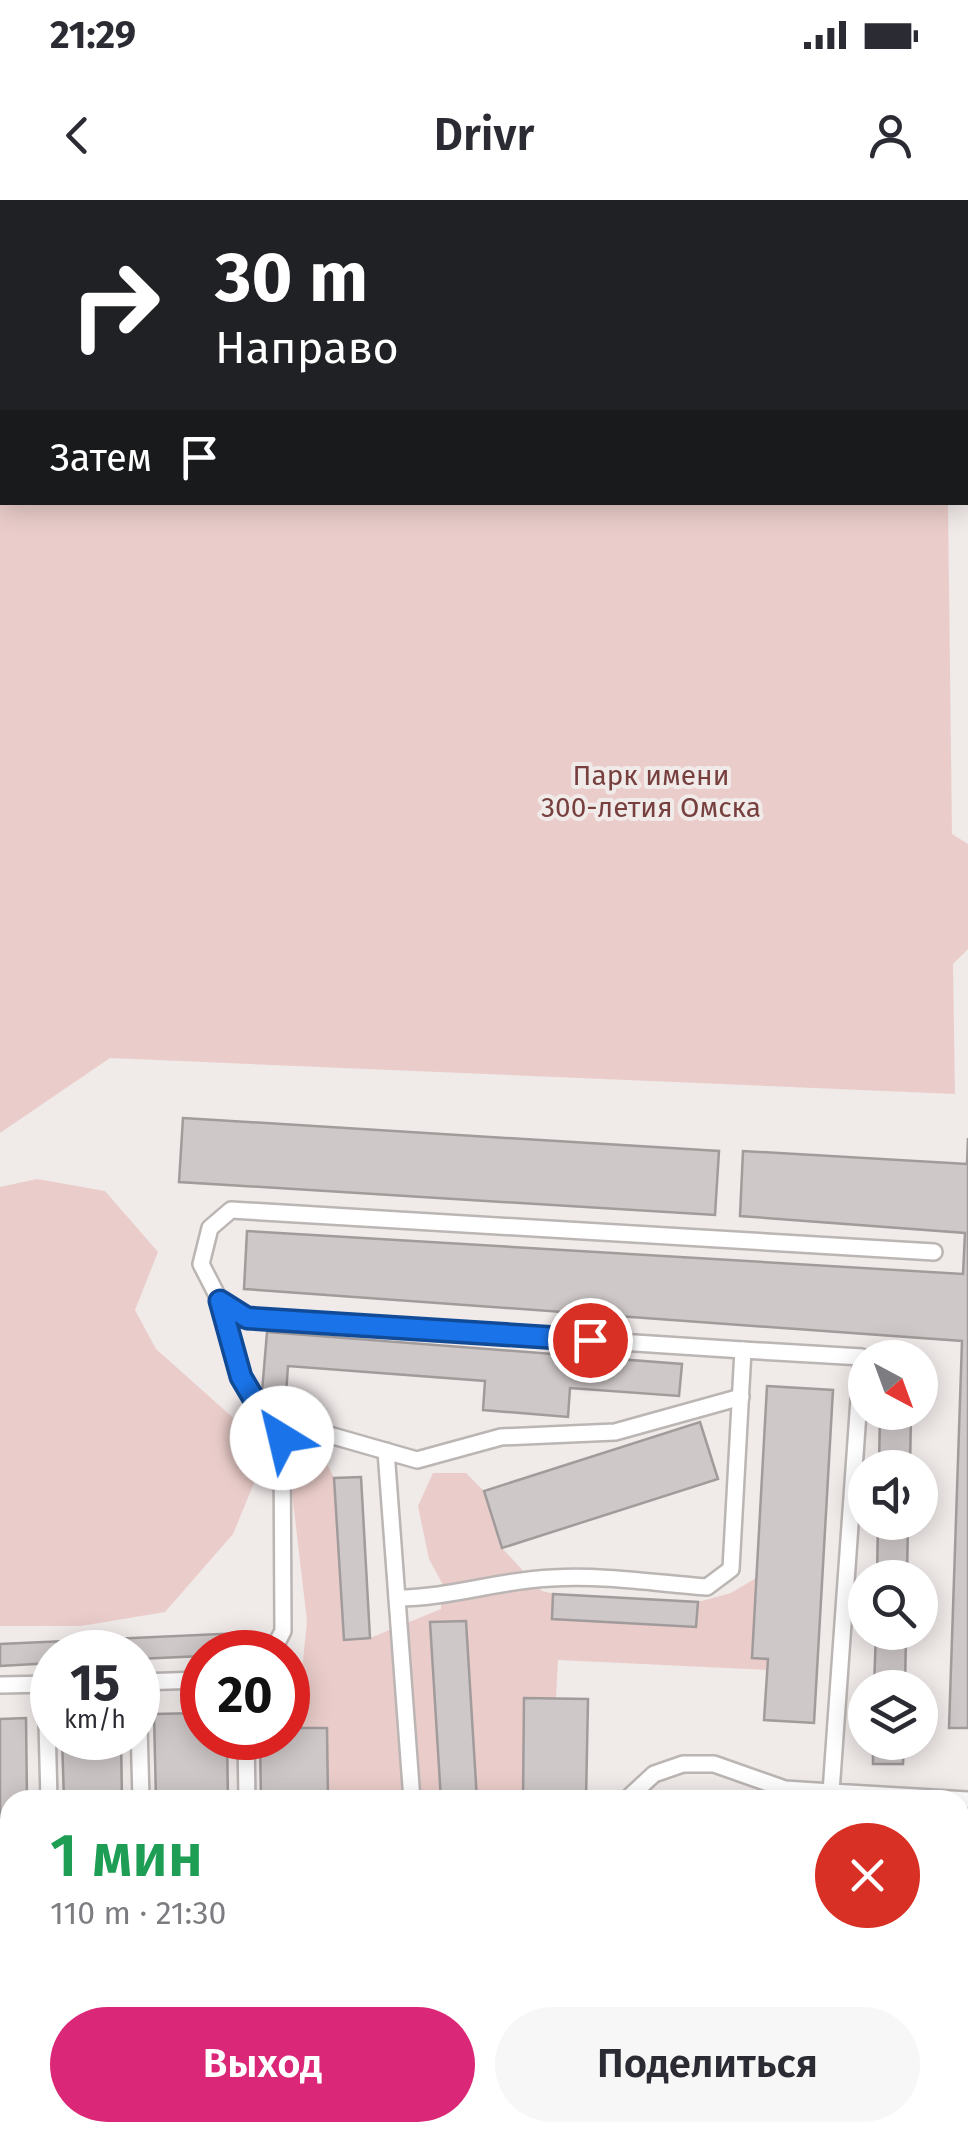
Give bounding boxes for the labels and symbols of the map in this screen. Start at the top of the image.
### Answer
park label: Парк имени 300-летия Омска [541,759,761,824]
pin [548,1298,633,1383]
north arrow [848,1340,938,1430]
position arrow [230,1386,334,1490]
speed limit sign: 20 [180,1630,310,1760]

